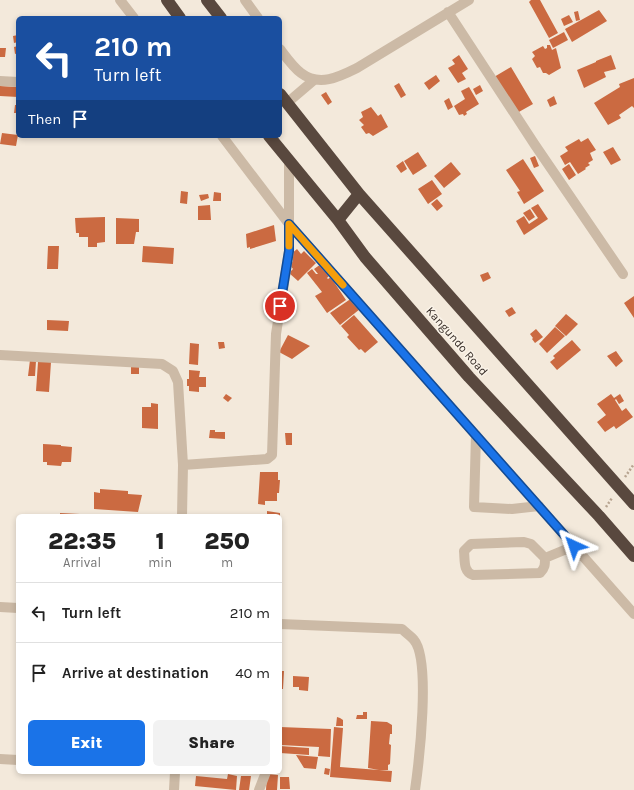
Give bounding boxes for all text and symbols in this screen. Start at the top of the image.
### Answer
text: 210 m [94,30,172,63]
icon: left [28,32,80,84]
text: Turn left [94,64,162,86]
icon: arrive [69,108,91,130]
text: Then [28,110,61,128]
pin [263,289,297,323]
icon: arrive [269,295,291,317]
street label: Kangundo Road [423,304,491,378]
position arrow [553,525,595,567]
text: 22:35 [48,527,116,555]
text: 1 [155,527,165,555]
text: 250 [204,527,250,555]
text: Arrival [63,555,101,570]
text: min [148,555,172,570]
text: m [221,555,233,570]
icon: left [28,602,50,624]
text: Turn left [62,604,121,622]
text: 210 m [230,604,270,622]
icon: arrive [28,662,50,684]
text: Arrive at destination [62,664,209,682]
text: 40 m [235,664,270,682]
button: Exit [28,720,145,766]
button: Share [153,720,270,766]

